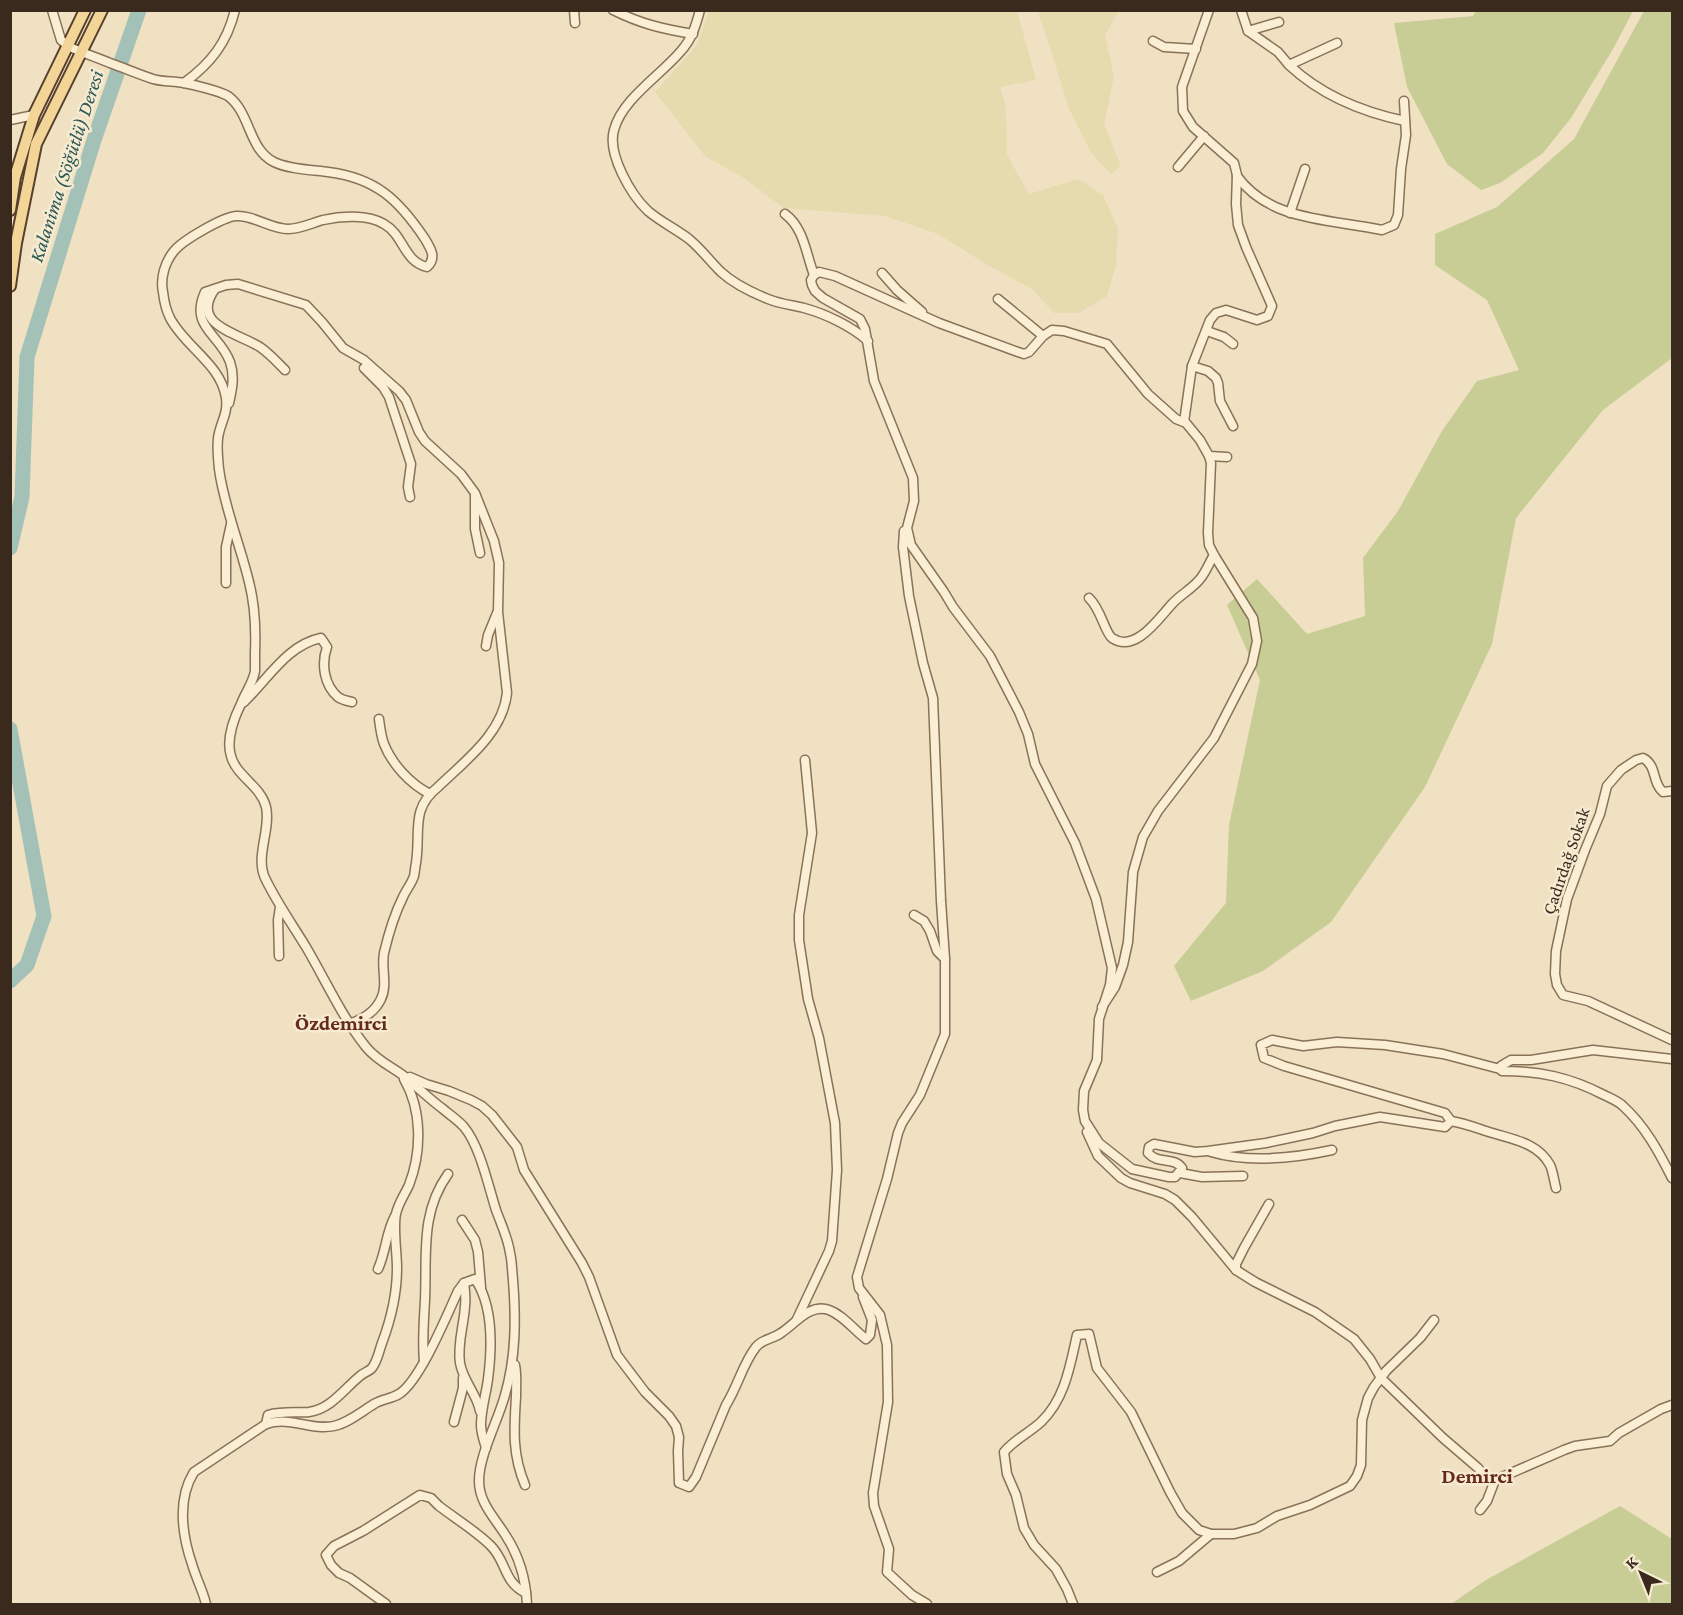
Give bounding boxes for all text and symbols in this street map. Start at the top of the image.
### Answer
water label: Kalanima (Söğütlü) Deresi [25,67,109,265]
street label: Çadırdağ Sokak [1538,805,1594,917]
district label: Özdemirci [295,1011,387,1035]
district label: Demirci [1441,1464,1513,1488]
north arrow [1611,1543,1671,1603]
text: K [1622,1552,1641,1572]

